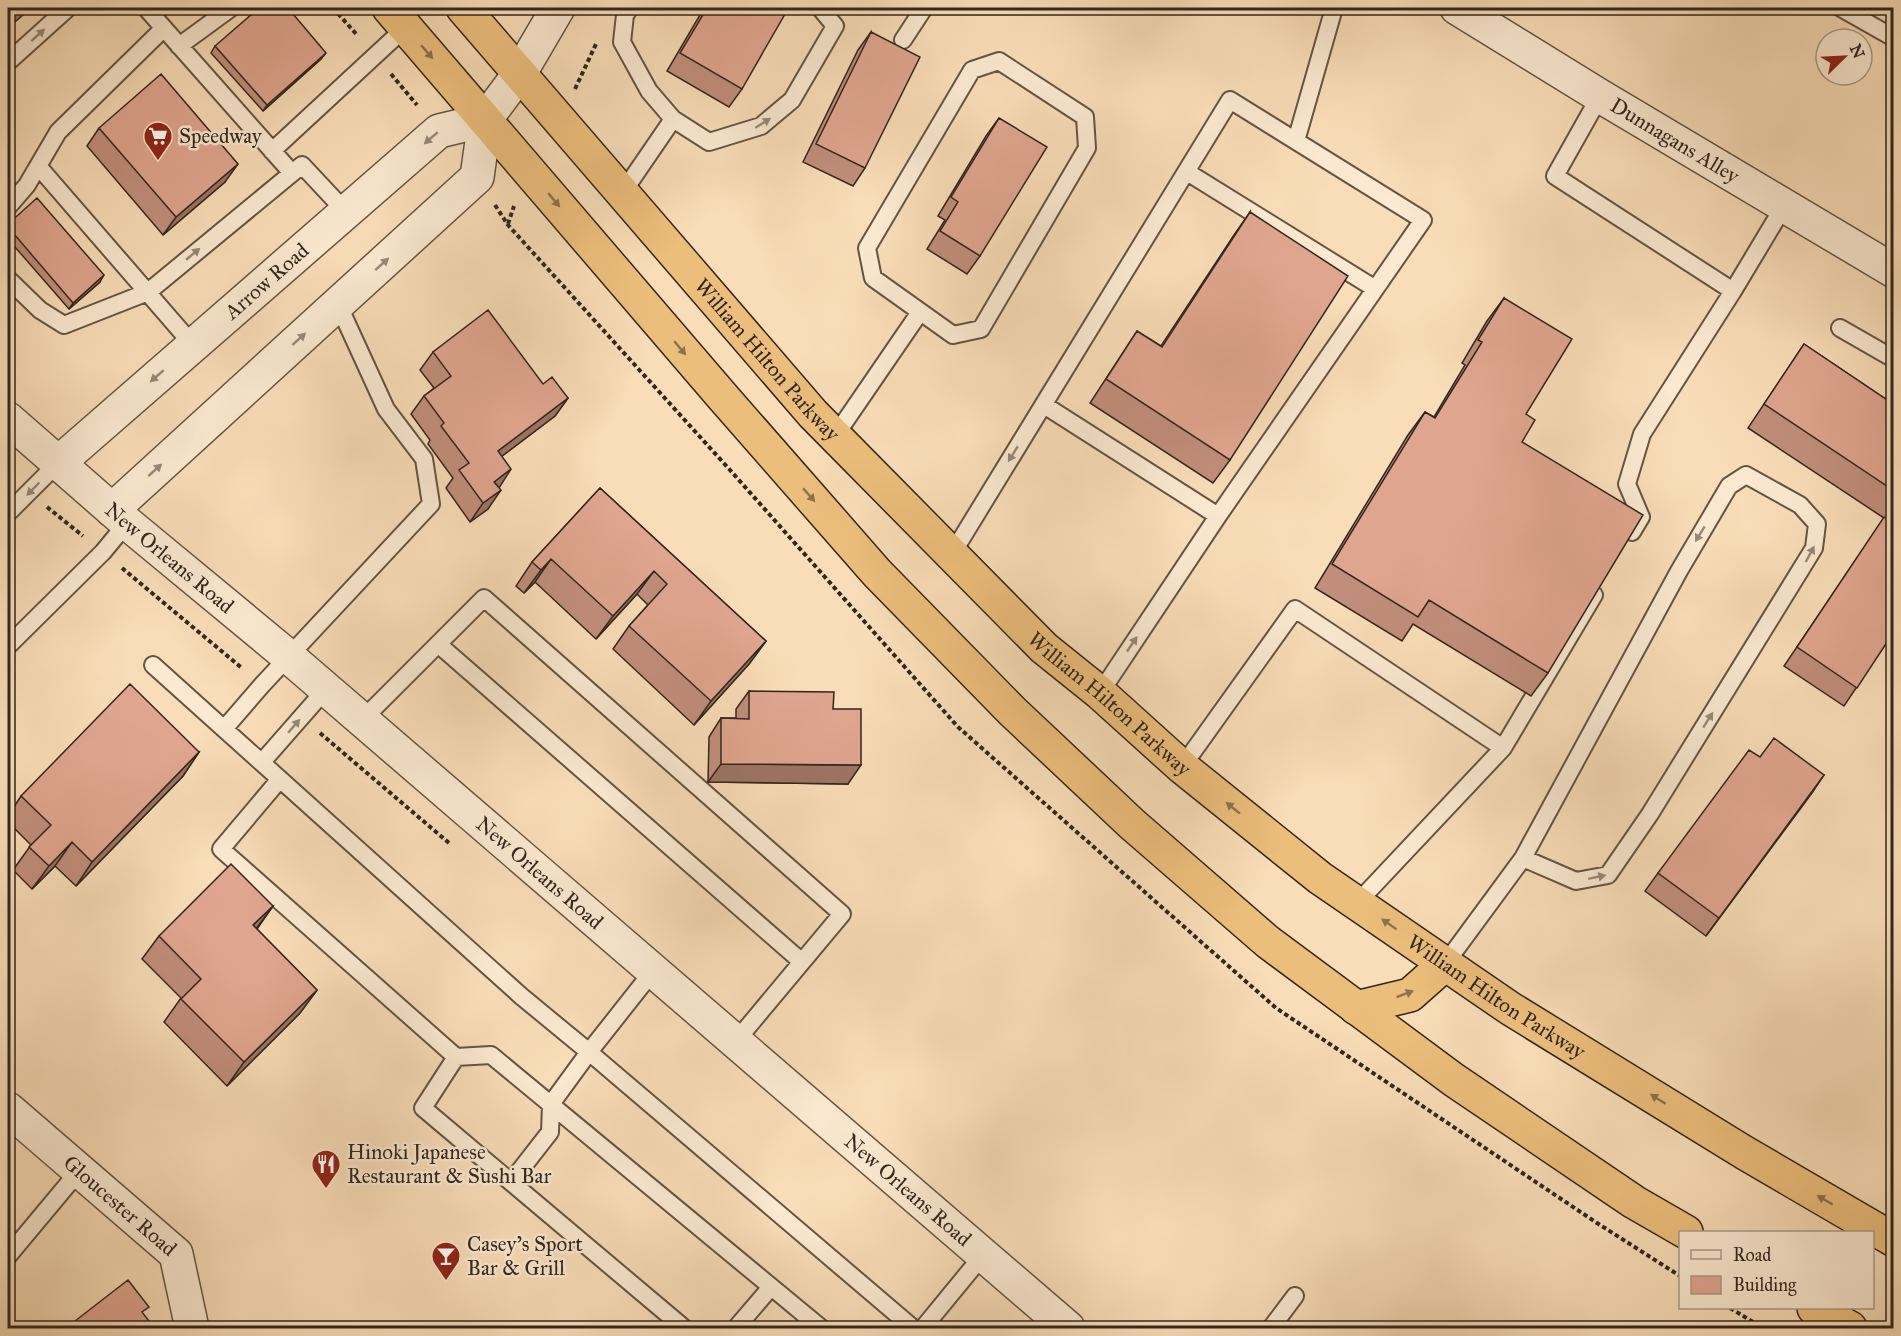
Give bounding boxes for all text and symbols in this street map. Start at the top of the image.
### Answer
north arrow [1814,27,1874,87]
one-way arrow [30,29,45,42]
text: N [1846,41,1869,62]
one-way arrow [420,44,433,59]
street label: Dunnagans Alley [1606,92,1745,190]
one-way arrow [755,117,772,128]
supermarket icon: Speedway [142,120,174,162]
place label: Speedway [179,123,263,149]
one-way arrow [424,131,439,144]
one-way arrow [547,192,560,207]
street label: Arrow Road [218,237,314,326]
one-way arrow [185,248,201,261]
one-way arrow [374,257,389,271]
street label: William Hilton Parkway [689,273,846,447]
one-way arrow [291,333,306,346]
one-way arrow [674,340,687,356]
one-way arrow [149,370,165,383]
one-way arrow [1008,446,1019,462]
one-way arrow [147,464,162,477]
one-way arrow [26,481,40,496]
one-way arrow [802,487,815,502]
street label: New Orleans Road [100,497,240,619]
one-way arrow [1695,526,1706,542]
one-way arrow [1805,545,1815,562]
street label: William Hilton Parkway [1022,626,1197,783]
one-way arrow [1126,637,1138,653]
one-way arrow [1702,712,1713,728]
one-way arrow [287,719,300,734]
one-way arrow [1225,802,1240,814]
street label: New Orleans Road [471,811,609,935]
one-way arrow [1588,872,1607,881]
one-way arrow [1381,918,1397,930]
street label: William Hilton Parkway [1402,929,1591,1065]
one-way arrow [1396,989,1414,999]
one-way arrow [1650,1094,1666,1105]
street label: New Orleans Road [839,1128,977,1252]
place label: Hinoki Japanese Restaurant & Sushi Bar [347,1139,551,1189]
restaurant icon: Hinoki Japanese Restaurant & Sushi Bar [310,1148,342,1190]
street label: Gloucester Road [58,1150,182,1262]
one-way arrow [1817,1194,1833,1205]
place label: Casey's Sport Bar & Grill [467,1231,583,1281]
legend [1679,1231,1874,1309]
bar icon: Casey's Sport Bar & Grill [430,1240,462,1282]
text: Road [1733,1244,1771,1266]
text: Building [1733,1274,1797,1297]

